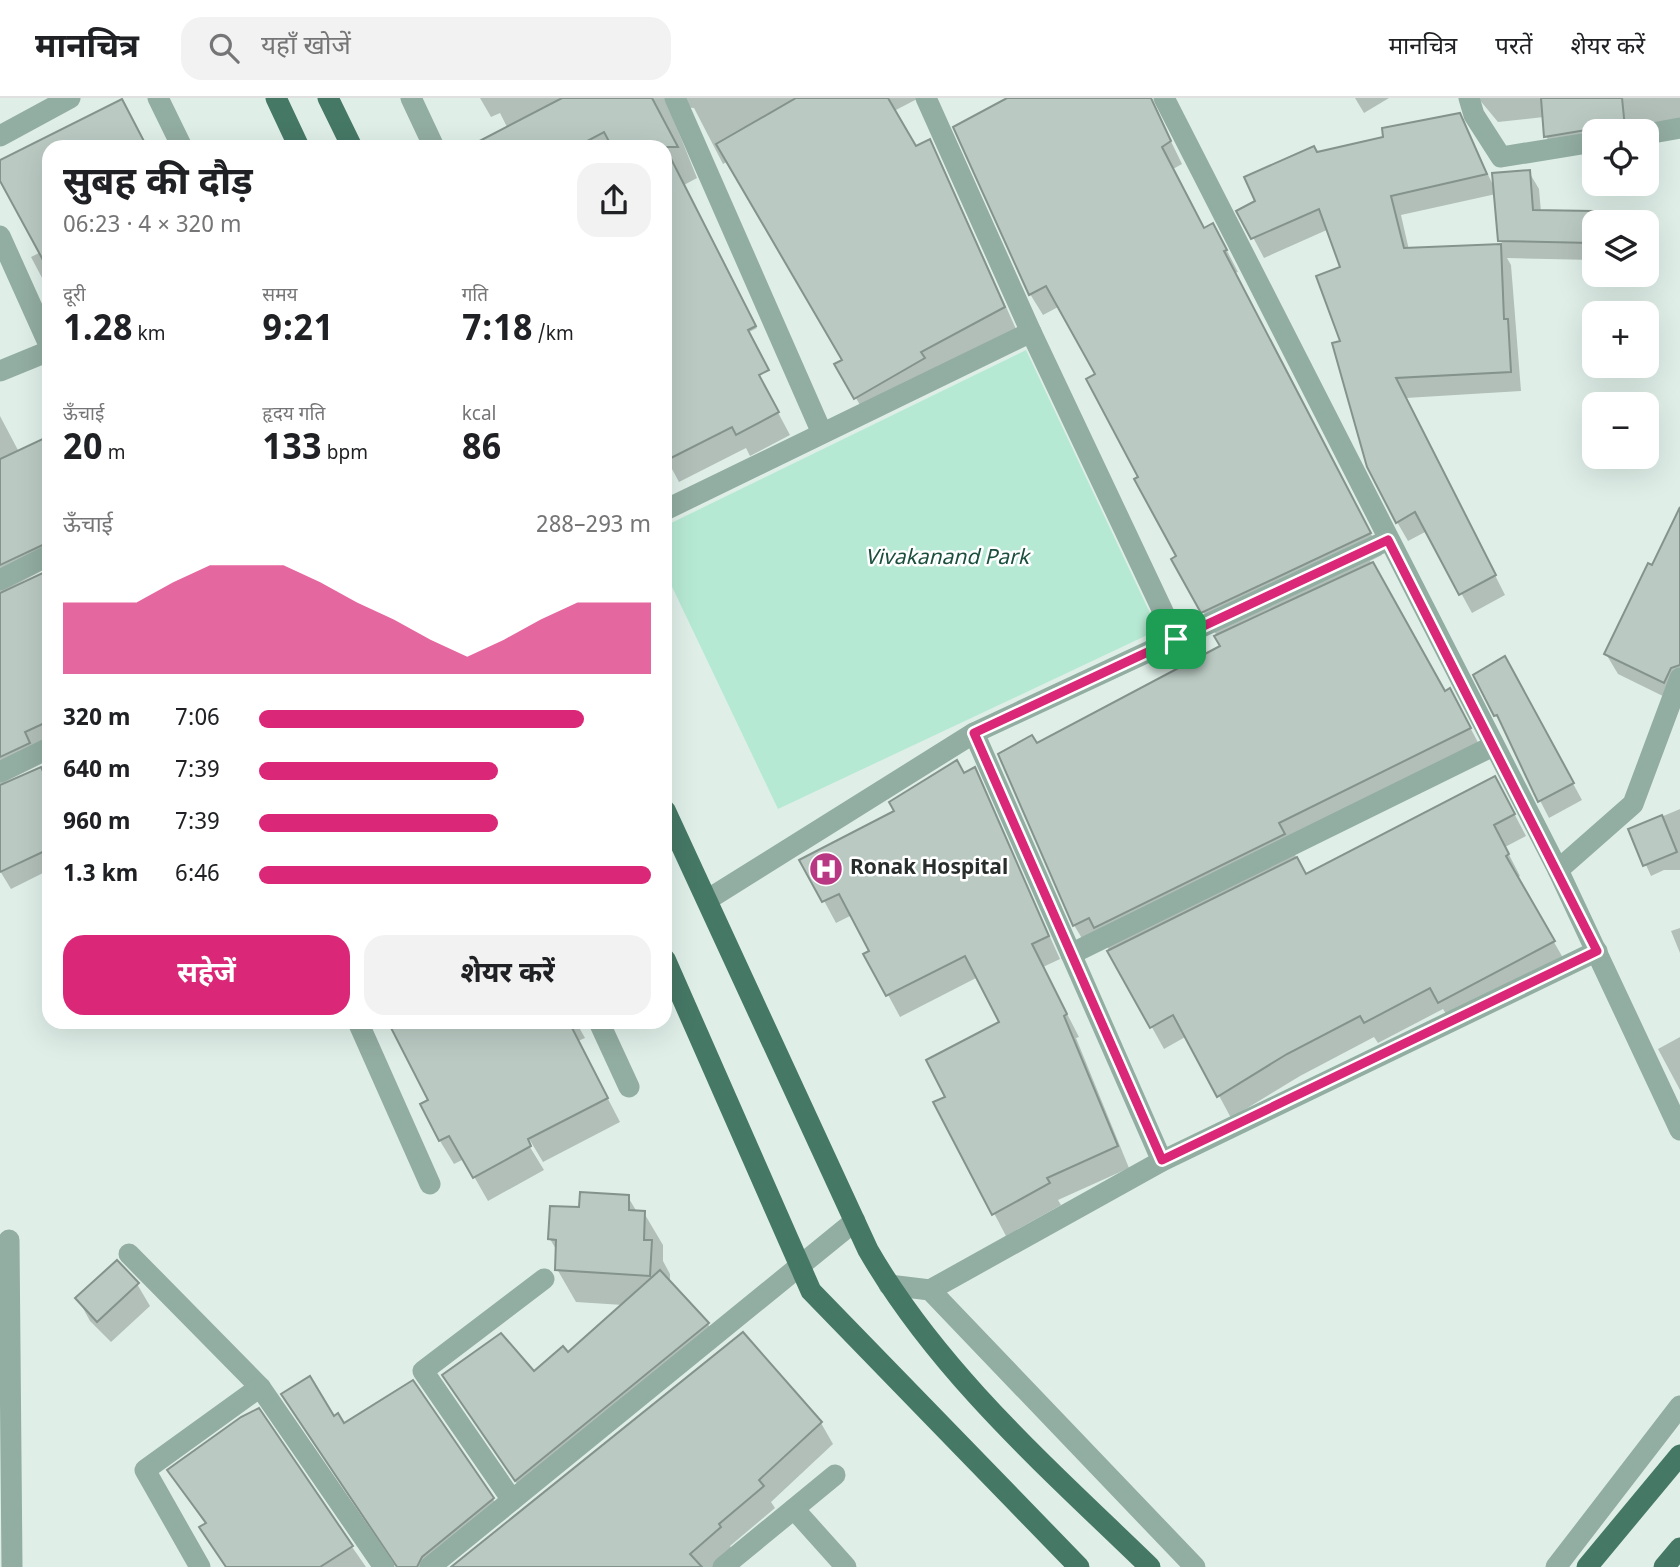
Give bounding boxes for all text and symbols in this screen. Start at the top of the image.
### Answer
search box [181,17,671,80]
text: मानचित्र [35,27,139,70]
icon: search [205,29,243,67]
text: यहाँ खोजें [261,31,351,65]
text: मानचित्र [1389,32,1457,64]
text: परतें [1495,32,1532,64]
text: शेयर करें [1570,32,1645,64]
map controls [1582,119,1659,469]
button: locate [1582,119,1659,196]
text: सुबह की दौड़ [63,160,253,210]
button: share [577,163,651,237]
button: layers [1582,210,1659,287]
text: 06:23 · 4 × 320 m [63,211,241,241]
text: दूरी [63,284,86,309]
text: समय [262,284,298,309]
text: गति [462,284,488,309]
button: + [1582,301,1659,378]
text: 1.28 [63,309,133,354]
text: 9:21 [262,309,333,354]
text: 7:18 [462,309,533,354]
text: km [133,323,165,348]
text: /km [533,323,574,348]
button: − [1582,392,1659,469]
text: ऊँचाई [63,403,104,428]
text: हृदय गति [262,403,325,428]
text: kcal [462,403,496,428]
text: 20 [63,428,103,473]
text: 133 [262,428,322,473]
text: 86 [462,428,501,473]
text: m [103,442,125,467]
text: bpm [322,442,368,467]
text: ऊँचाई [63,511,113,541]
text: 288–293 m [536,511,651,541]
park label: Vivakanand Park [865,545,1032,573]
pin [1146,609,1206,669]
icon: arrive [1157,620,1195,658]
text: 320 m [63,704,131,734]
text: 7:06 [175,704,220,734]
text: 640 m [63,756,131,786]
text: 7:39 [175,756,220,786]
text: 960 m [63,808,131,838]
text: 7:39 [175,808,220,838]
hospital icon: Ronak Hospital [807,850,845,888]
place label: Ronak Hospital [850,855,1008,883]
text: 1.3 km [63,860,138,890]
text: 6:46 [175,860,220,890]
button: सहेजें [63,935,350,1015]
button: शेयर करें [364,935,651,1015]

